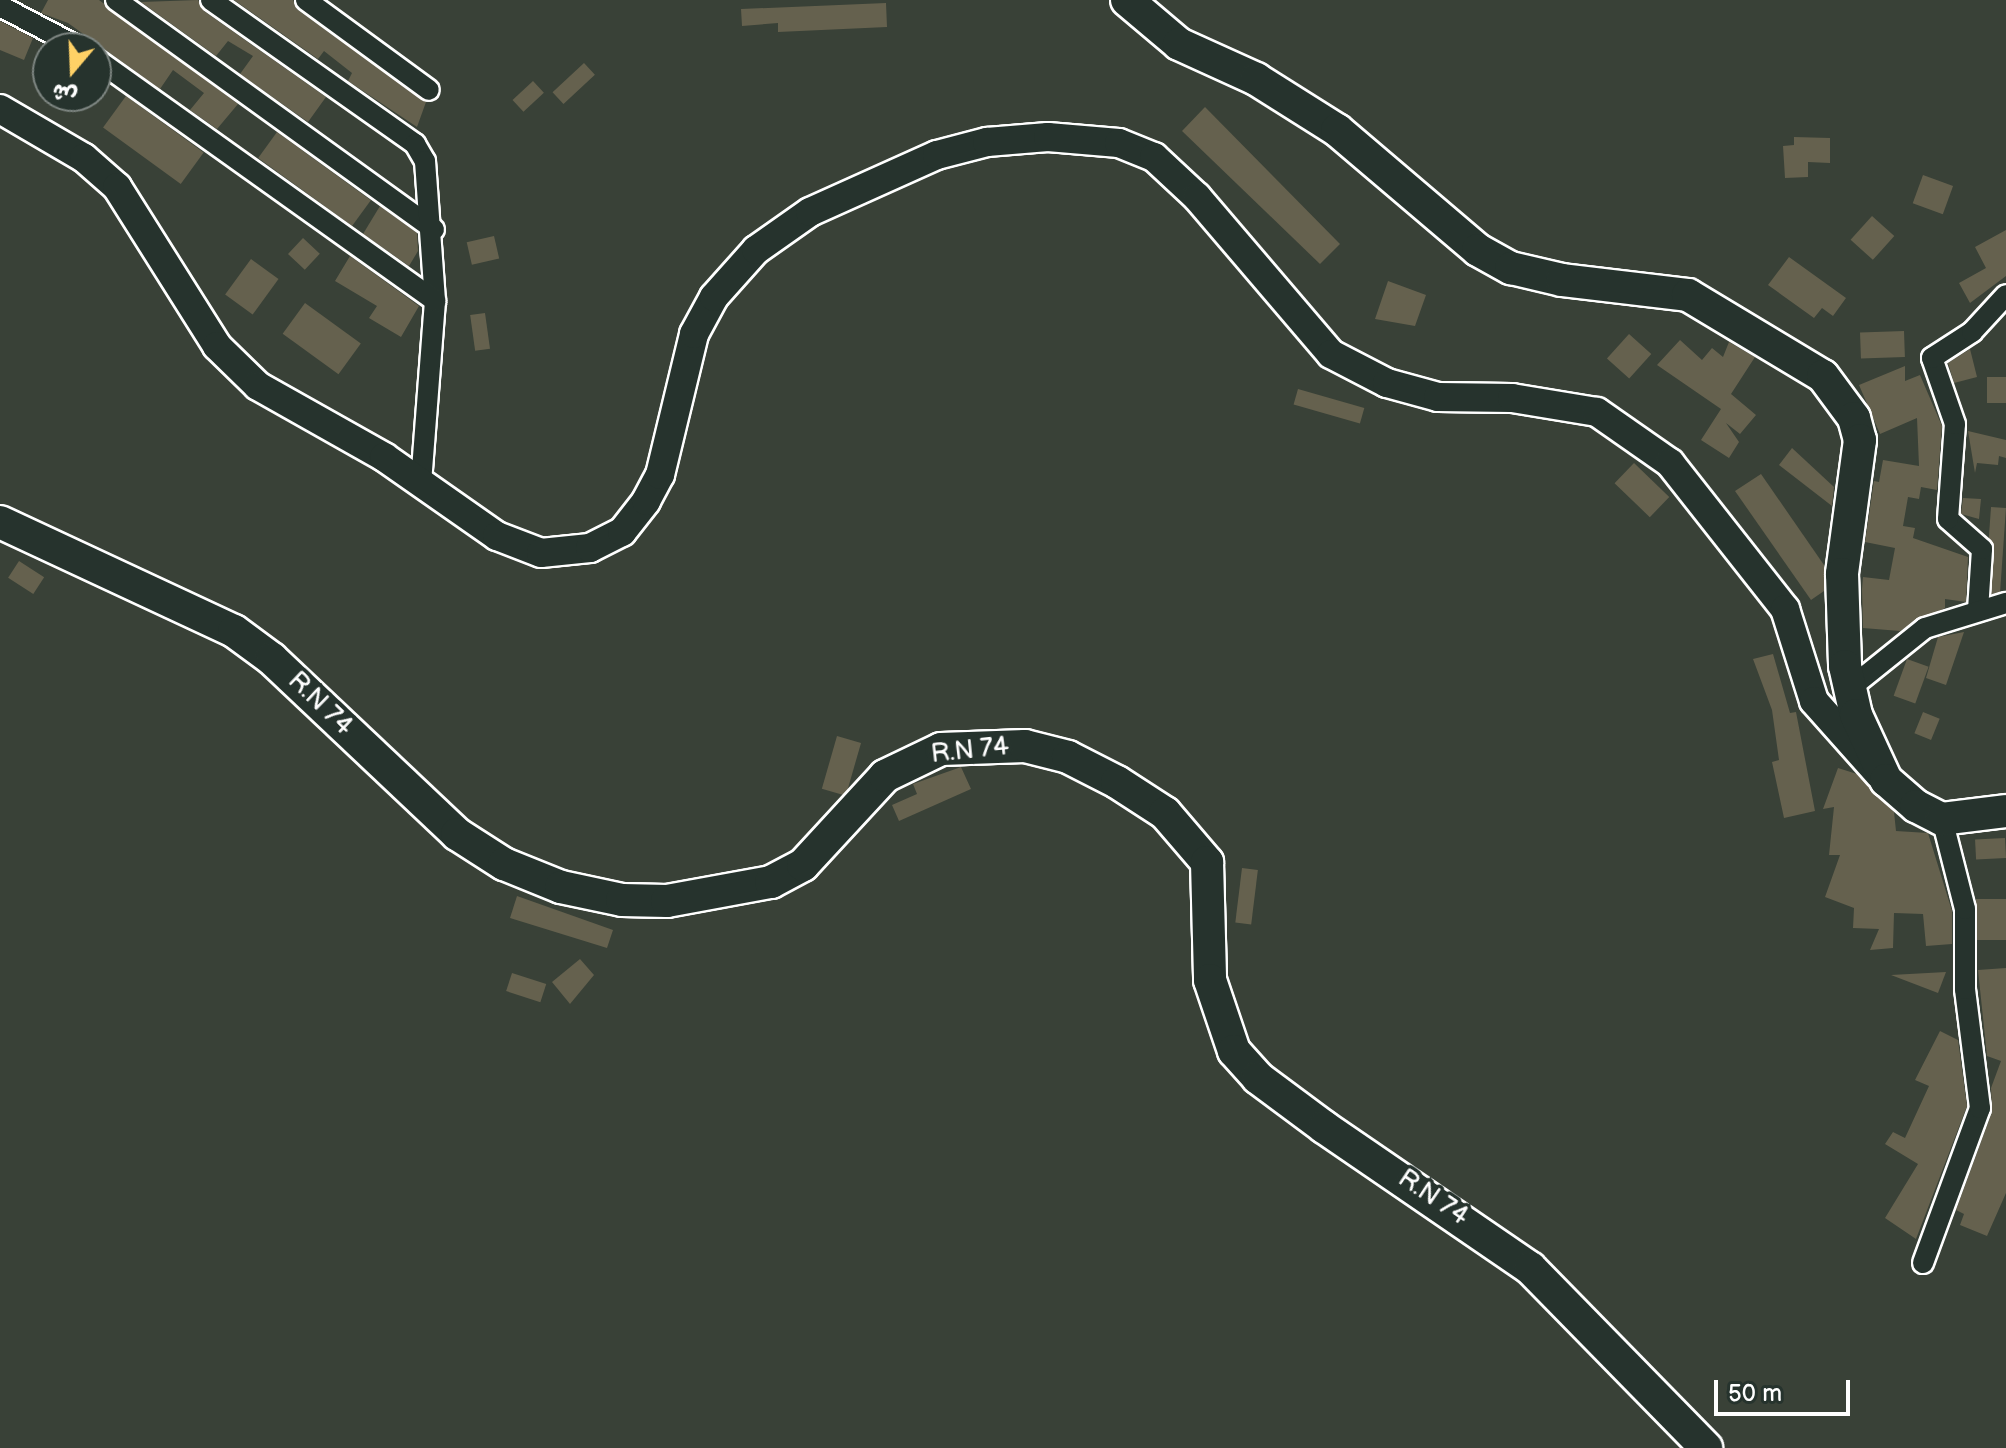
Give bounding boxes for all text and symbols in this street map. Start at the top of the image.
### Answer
north arrow [32,32,112,112]
text: ش [49,77,81,110]
street label: R.N 74 [281,665,359,743]
street label: R.N 74 [929,731,1011,771]
street label: R.N 74 [1392,1163,1474,1233]
scale bar [1718,1364,1854,1414]
text: 50 m [1728,1379,1782,1408]

